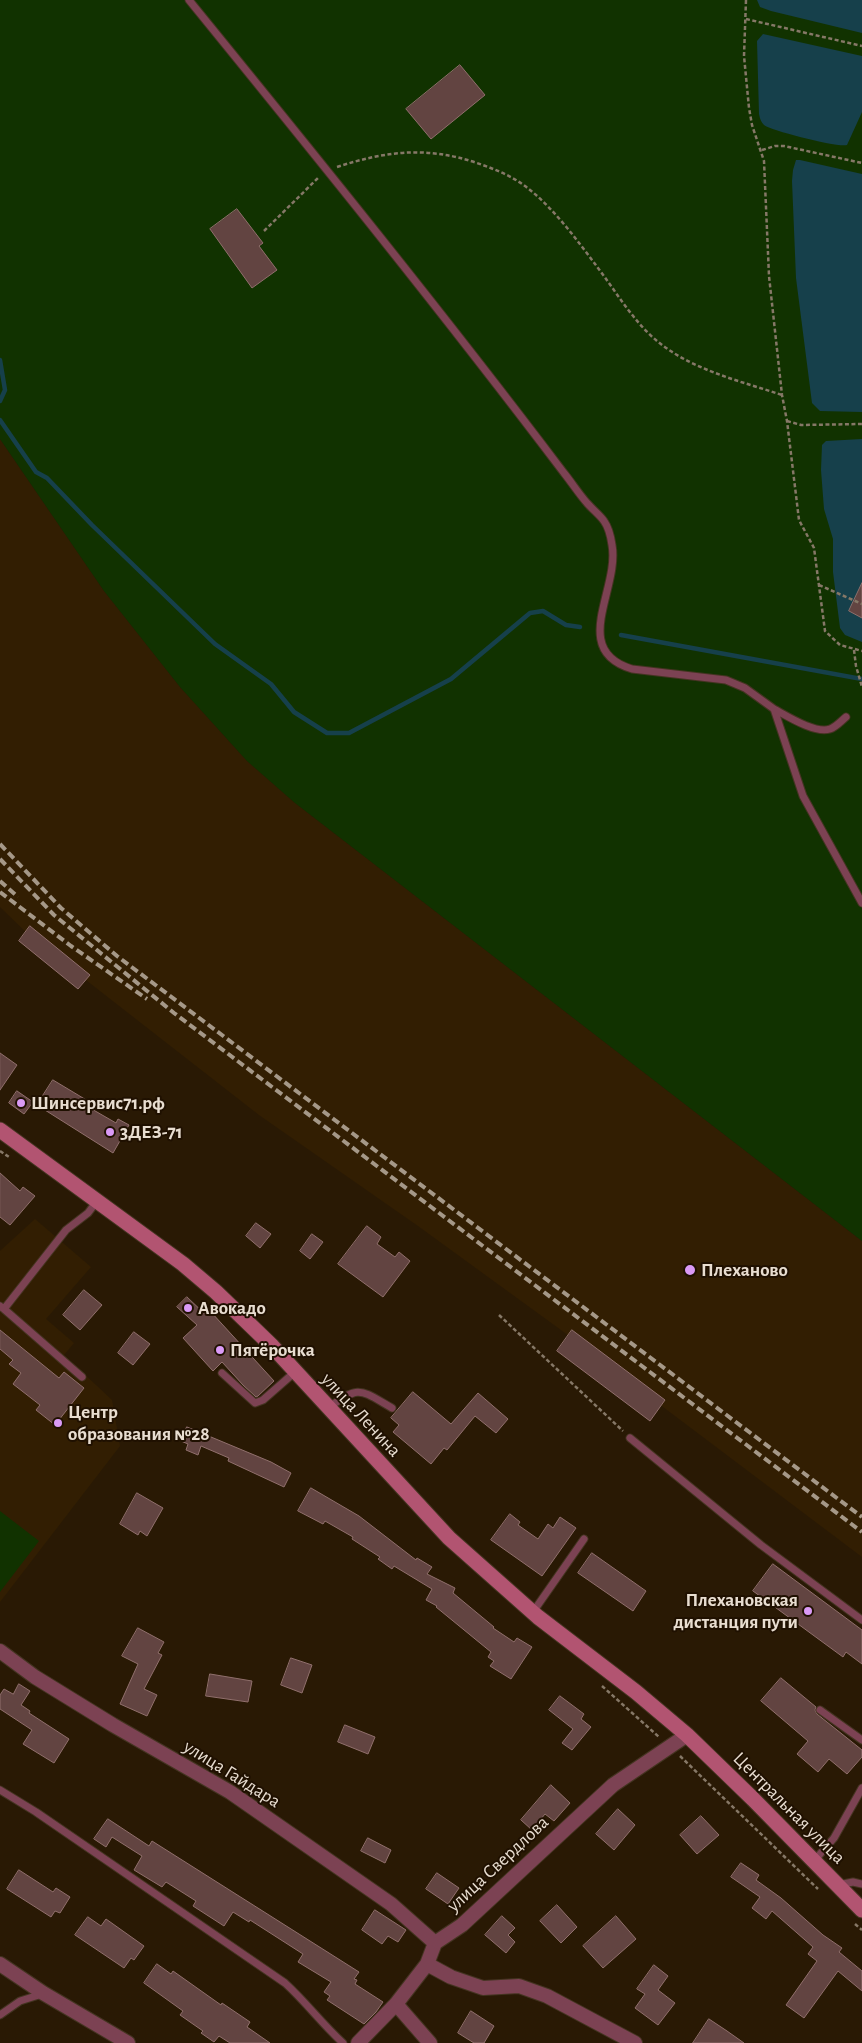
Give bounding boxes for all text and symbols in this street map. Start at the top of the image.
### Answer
place label: Шинсервис71.рф [31,1092,165,1114]
marker: Шинсервис71.рф [15,1097,27,1109]
place label: 3ДЕЗ-71 [120,1121,183,1143]
marker: 3ДЕЗ-71 [104,1126,116,1138]
place label: Плеханово [701,1259,788,1281]
marker: Плеханово [683,1263,697,1277]
place label: Авокадо [198,1297,266,1319]
marker: Авокадо [182,1302,194,1314]
place label: Пятёрочка [230,1339,315,1361]
marker: Пятёрочка [214,1344,226,1356]
street label: улица Ленина [316,1368,406,1462]
place label: Центр образования №28 [68,1401,210,1445]
marker: Центр образования №28 [52,1417,64,1429]
place label: Плехановская дистанция пути [673,1589,798,1633]
marker: Плехановская дистанция пути [802,1605,814,1617]
street label: улица Гайдара [179,1735,285,1813]
street label: Центральная улица [728,1747,850,1869]
street label: улица Свердлова [442,1811,554,1917]

